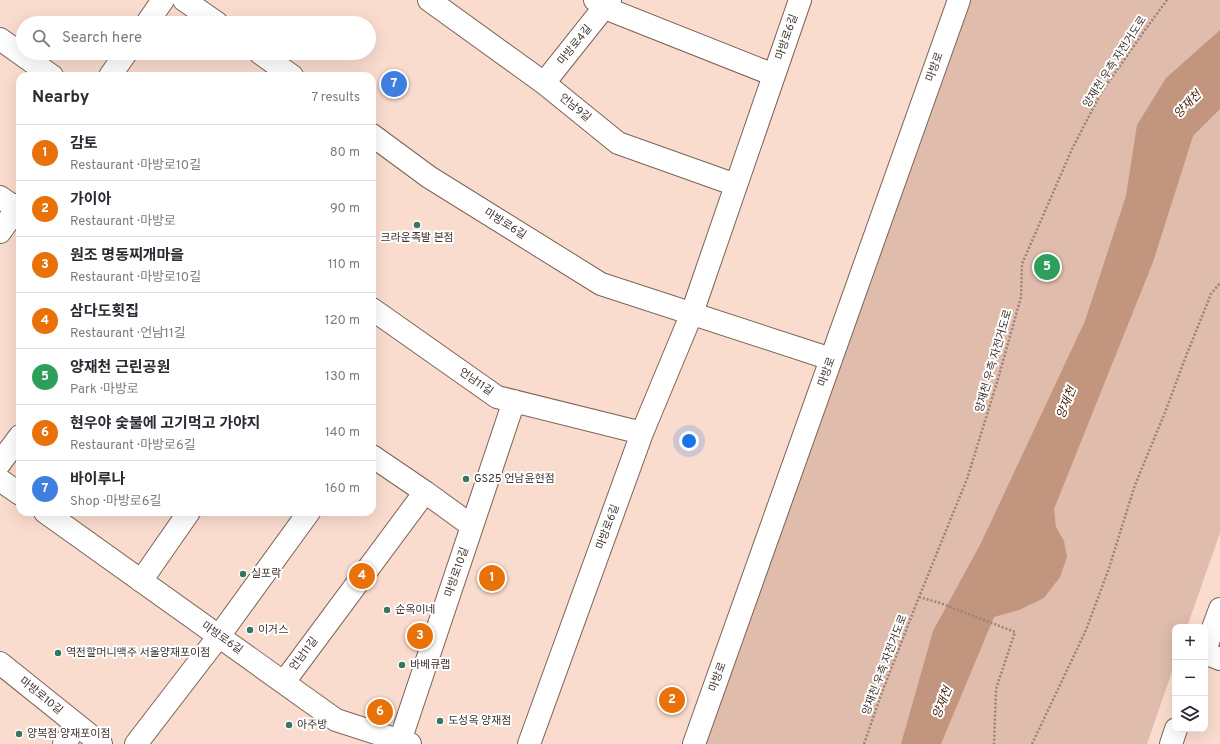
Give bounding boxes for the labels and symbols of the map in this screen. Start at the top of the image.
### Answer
street label: 마방로6길 [773,12,801,62]
street label: 양재천 우측 자전거도로 [1080,14,1150,110]
street label: 마방로4길 [555,22,595,68]
street label: 마방로 [923,50,947,84]
pin: 7 [381,69,407,99]
water label: 양재천 [1171,86,1207,122]
street label: 언남9길 [556,91,594,125]
street label: 마방로6길 [481,206,529,242]
marker: 크라운족발 본점 [412,220,422,230]
place label: 크라운족발 본점 [380,231,454,245]
pin: 5 [1034,252,1060,282]
street label: 양재천 우측 자전거도로 [973,308,1015,414]
street label: 마방로 [815,355,839,389]
street label: 언남11길 [456,365,496,399]
water label: 양재천 [1053,383,1081,421]
your location [679,431,699,451]
place label: GS25 언남윤현점 [474,472,555,486]
marker: GS25 언남윤현점 [461,474,471,484]
street label: 마방로6길 [593,503,623,551]
street label: 마방로10길 [442,545,472,599]
pin: 4 [349,561,375,591]
pin: 1 [479,563,505,593]
place label: 실포락 [251,567,281,581]
marker: 실포락 [238,569,248,579]
place label: 순옥이네 [395,603,435,617]
marker: 순옥이네 [382,605,392,615]
street label: 양재천 우측 자전거도로 [859,613,911,717]
street label: 마방로6길 [199,619,245,657]
pin: 3 [407,621,433,651]
place label: 이거스 [258,623,288,637]
marker: 이거스 [245,625,255,635]
street label: 언남11길 [287,634,321,674]
place label: 역전할머니맥주 서울양재포이점 [66,646,210,660]
marker: 역전할머니맥주 서울양재포이점 [53,648,63,658]
place label: 바베큐랩 [410,658,450,672]
marker: 바베큐랩 [397,660,407,670]
street label: 마방로 [706,660,730,694]
street label: 마방로10길 [17,674,65,718]
water label: 양재천 [929,683,957,721]
pin: 2 [659,685,685,715]
pin: 6 [367,697,393,727]
place label: 도성옥 양재점 [448,714,511,728]
marker: 도성옥 양재점 [435,716,445,726]
place label: 아주방 [297,718,327,732]
marker: 아주방 [284,720,294,730]
place label: 양복점 양재포이점 [27,727,111,741]
marker: 양복점 양재포이점 [14,729,24,739]

